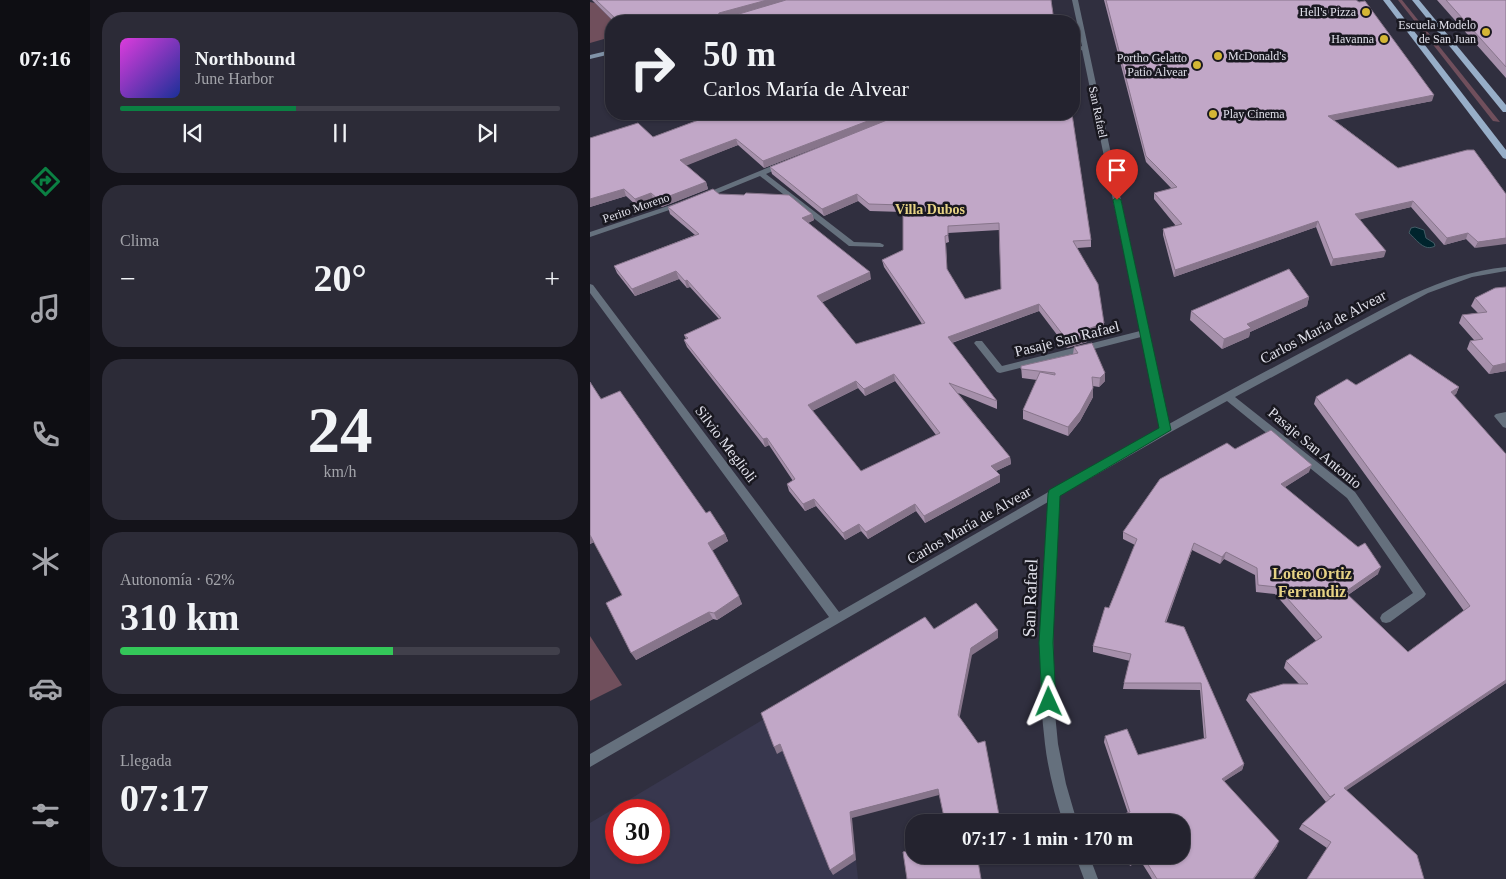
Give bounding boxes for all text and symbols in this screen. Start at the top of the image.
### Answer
place label: Hell's Pizza [1300,5,1357,19]
marker: Hell's Pizza [1360,6,1372,18]
place label: Escuela Modelo de San Juan [1398,18,1476,46]
marker: Escuela Modelo de San Juan [1480,26,1492,38]
place label: Havanna [1331,32,1375,46]
marker: Havanna [1378,33,1390,45]
icon: right [620,35,685,100]
text: 50 m [703,35,776,74]
text: 07:16 [19,46,71,71]
text: Northbound [195,48,295,69]
place label: McDonald's [1228,49,1286,63]
marker: McDonald's [1212,50,1224,62]
place label: Portho Gelatto Patio Alvear [1117,51,1187,79]
marker: Portho Gelatto Patio Alvear [1191,59,1203,71]
text: June Harbor [195,70,274,87]
text: Carlos María de Alvear [703,76,909,101]
street label: San Rafael [1086,85,1110,140]
place label: Play Cinema [1223,107,1285,121]
marker: Play Cinema [1207,108,1219,120]
icon: previous [179,119,207,147]
icon: pause [326,119,354,147]
icon: next [473,119,501,147]
pin [1096,149,1138,200]
icon: arrive [1103,156,1131,184]
icon: directions [28,164,63,199]
street label: Perito Moreno [601,190,671,226]
district label: Villa Dubos [895,202,965,217]
text: Clima [120,232,159,249]
text: 20° [313,257,367,299]
text: − [120,263,136,294]
text: + [544,263,560,294]
street label: Carlos María de Alvear [1257,287,1389,367]
icon: music [28,291,63,326]
street label: Pasaje San Rafael [1013,318,1121,360]
text: 24 [308,394,373,466]
street label: Silvio Meglioli [692,403,760,485]
street label: Pasaje San Antonio [1265,404,1365,492]
icon: phone [28,417,63,452]
text: km/h [324,463,356,480]
street label: Carlos María de Alvear [904,483,1034,567]
icon: climate [28,544,63,579]
street label: San Rafael [1019,558,1041,638]
district label: Loteo Ortiz Ferrandiz [1272,565,1352,600]
text: Autonomía · 62% [120,571,235,588]
text: 310 km [120,596,239,638]
icon: car [28,671,63,706]
position arrow [1022,675,1074,727]
text: Llegada [120,752,172,769]
text: 07:17 [120,777,209,819]
icon: filters [28,798,63,833]
speed limit sign: 30 [605,799,670,864]
text: 07:17 · 1 min · 170 m [962,828,1133,849]

